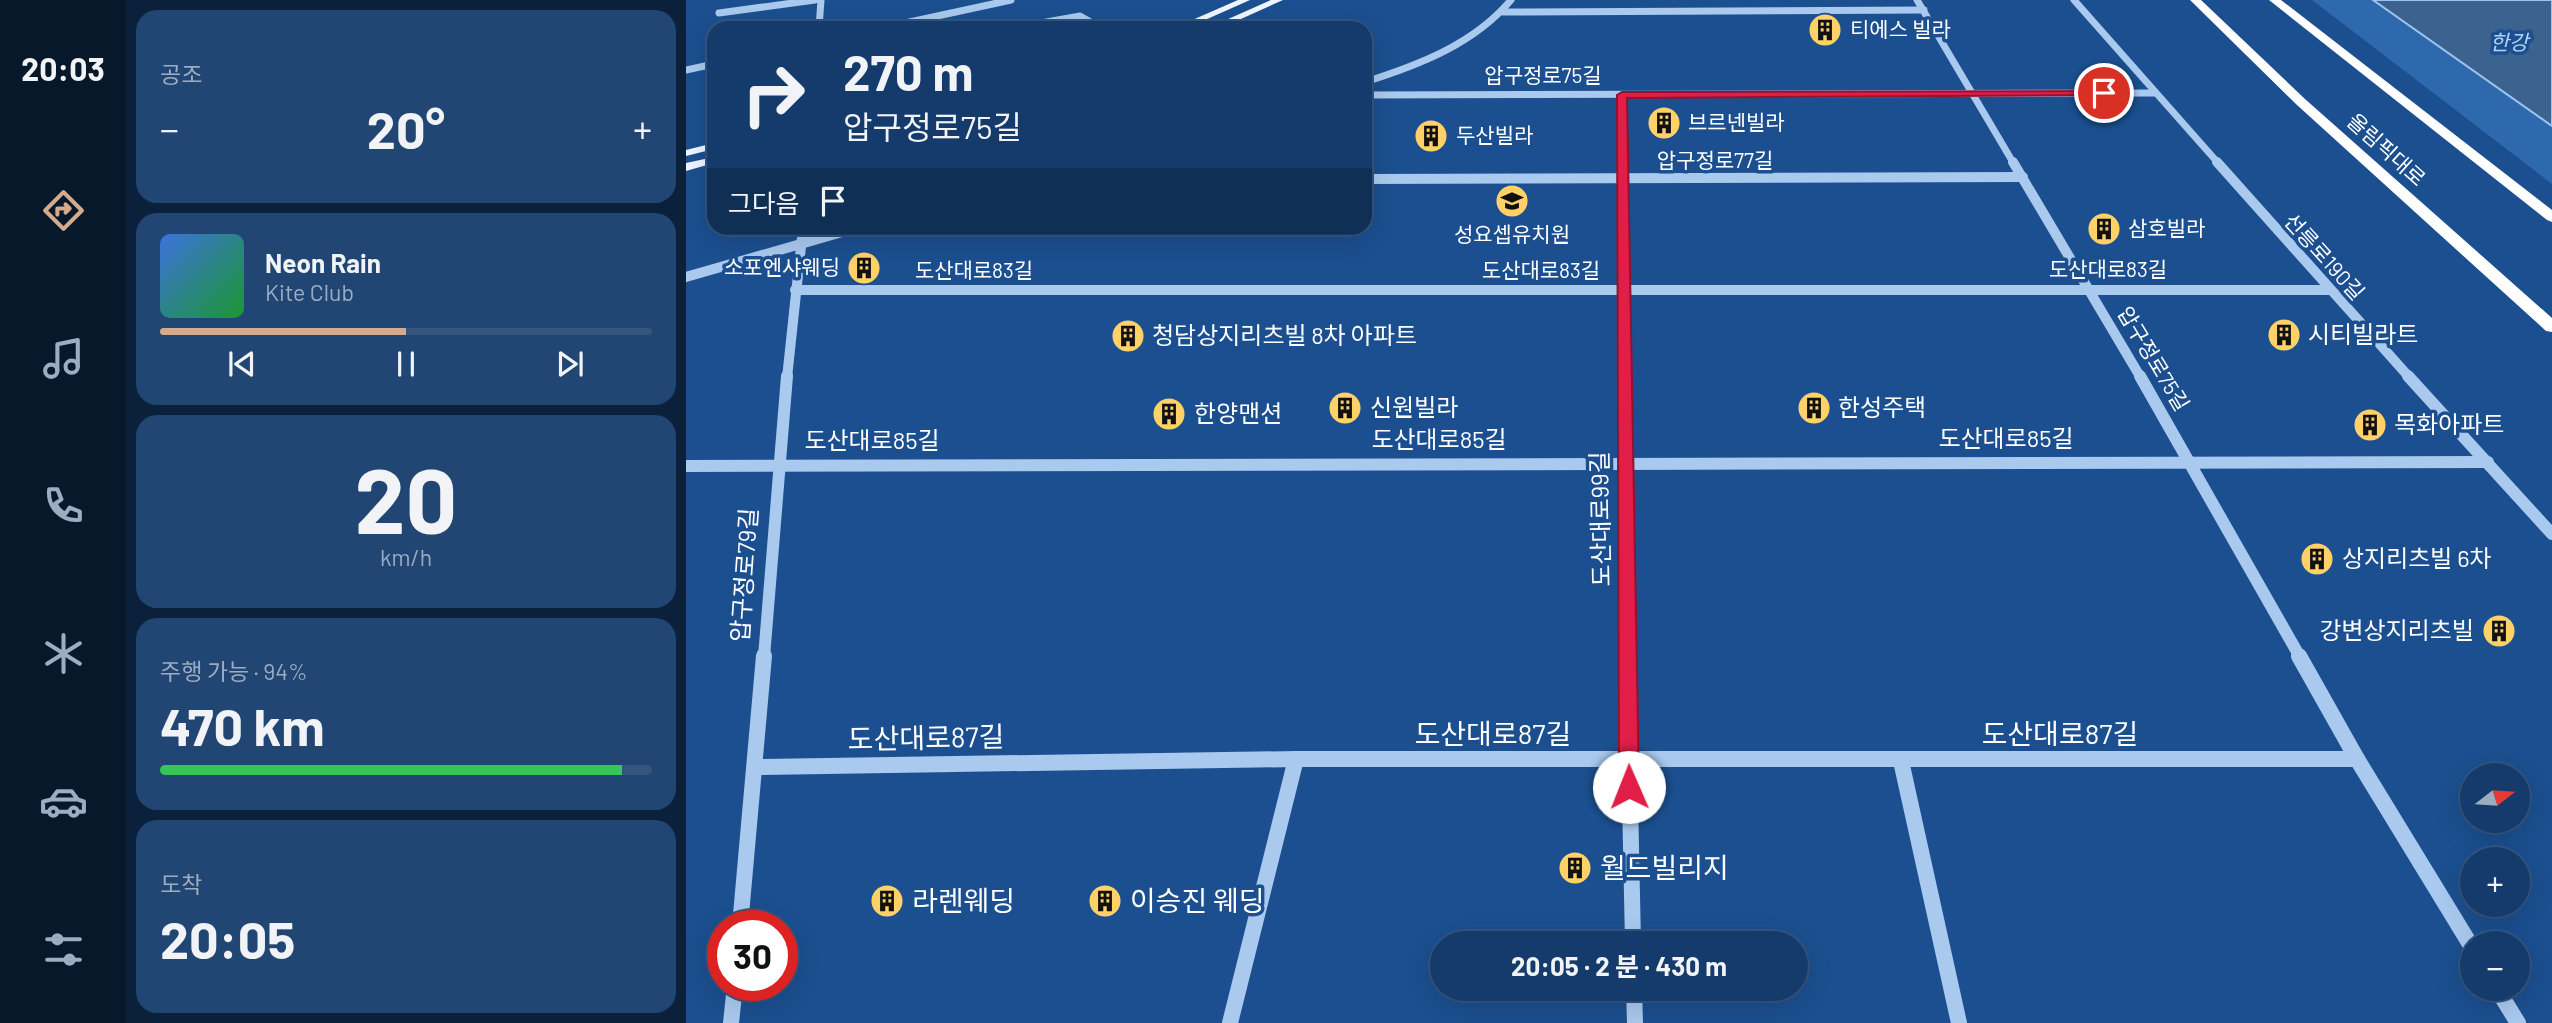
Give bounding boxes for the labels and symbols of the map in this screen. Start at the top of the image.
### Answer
building icon: 티에스 빌라 [1806,11,1844,49]
place label: 티에스 빌라 [1850,16,1951,41]
water label: 한강 [2490,29,2531,54]
street label: 압구정로75길 [1484,62,1602,87]
pin [2074,63,2134,123]
building icon: 브르넨빌라 [1645,104,1683,142]
street label: 올림픽대로 [2343,107,2431,190]
place label: 브르넨빌라 [1688,109,1785,134]
building icon: 두산빌라 [1412,117,1450,155]
place label: 두산빌라 [1456,122,1533,147]
street label: 압구정로77길 [1657,147,1773,172]
school or university icon: 성요셉유치원 [1493,182,1531,220]
street label: 선릉로190길 [2280,208,2370,304]
building icon: 삼호빌라 [2085,210,2123,248]
place label: 삼호빌라 [2128,215,2205,240]
place label: 성요셉유치원 [1454,221,1570,246]
building icon: 소포엔샤웨딩 [845,249,883,287]
place label: 소포엔샤웨딩 [724,254,840,279]
street label: 도산대로83길 [2049,256,2167,281]
street label: 도산대로83길 [915,257,1033,282]
street label: 도산대로83길 [1482,257,1600,282]
street label: 압구정로75길 [2113,302,2195,415]
building icon: 시티빌라트 [2265,316,2303,354]
building icon: 청담상지리츠빌 8차 아파트 [1109,317,1147,355]
place label: 시티빌라트 [2308,319,2418,348]
place label: 청담상지리츠빌 8차 아파트 [1152,320,1417,349]
building icon: 신원빌라 [1326,389,1364,427]
building icon: 한성주택 [1795,389,1833,427]
place label: 신원빌라 [1370,392,1458,421]
place label: 한성주택 [1838,392,1926,421]
building icon: 한양맨션 [1150,395,1188,433]
place label: 한양맨션 [1194,398,1282,427]
building icon: 목화아파트 [2351,406,2389,444]
place label: 목화아파트 [2394,409,2504,438]
street label: 도산대로85길 [1938,423,2074,452]
street label: 도산대로85길 [1371,424,1507,453]
street label: 도산대로85길 [804,425,940,454]
street label: 도산대로99길 [1584,451,1615,587]
street label: 압구정로79길 [724,507,763,643]
building icon: 상지리츠빌 6차 [2298,540,2336,578]
place label: 상지리츠빌 6차 [2342,543,2492,572]
building icon: 강변상지리츠빌 [2480,612,2518,650]
place label: 강변상지리츠빌 [2319,615,2474,644]
street label: 도산대로87길 [1415,716,1571,750]
street label: 도산대로87길 [1982,716,2138,750]
street label: 도산대로87길 [847,719,1005,755]
position arrow [1592,750,1666,824]
north arrow [2460,763,2530,833]
building icon: 월드빌리지 [1556,849,1594,887]
place label: 월드빌리지 [1600,850,1729,884]
building icon: 라렌웨딩 [868,882,906,920]
building icon: 이승진 웨딩 [1086,882,1124,920]
place label: 라렌웨딩 [912,883,1015,917]
place label: 이승진 웨딩 [1130,883,1264,917]
speed limit sign: 30 [707,910,798,1001]

